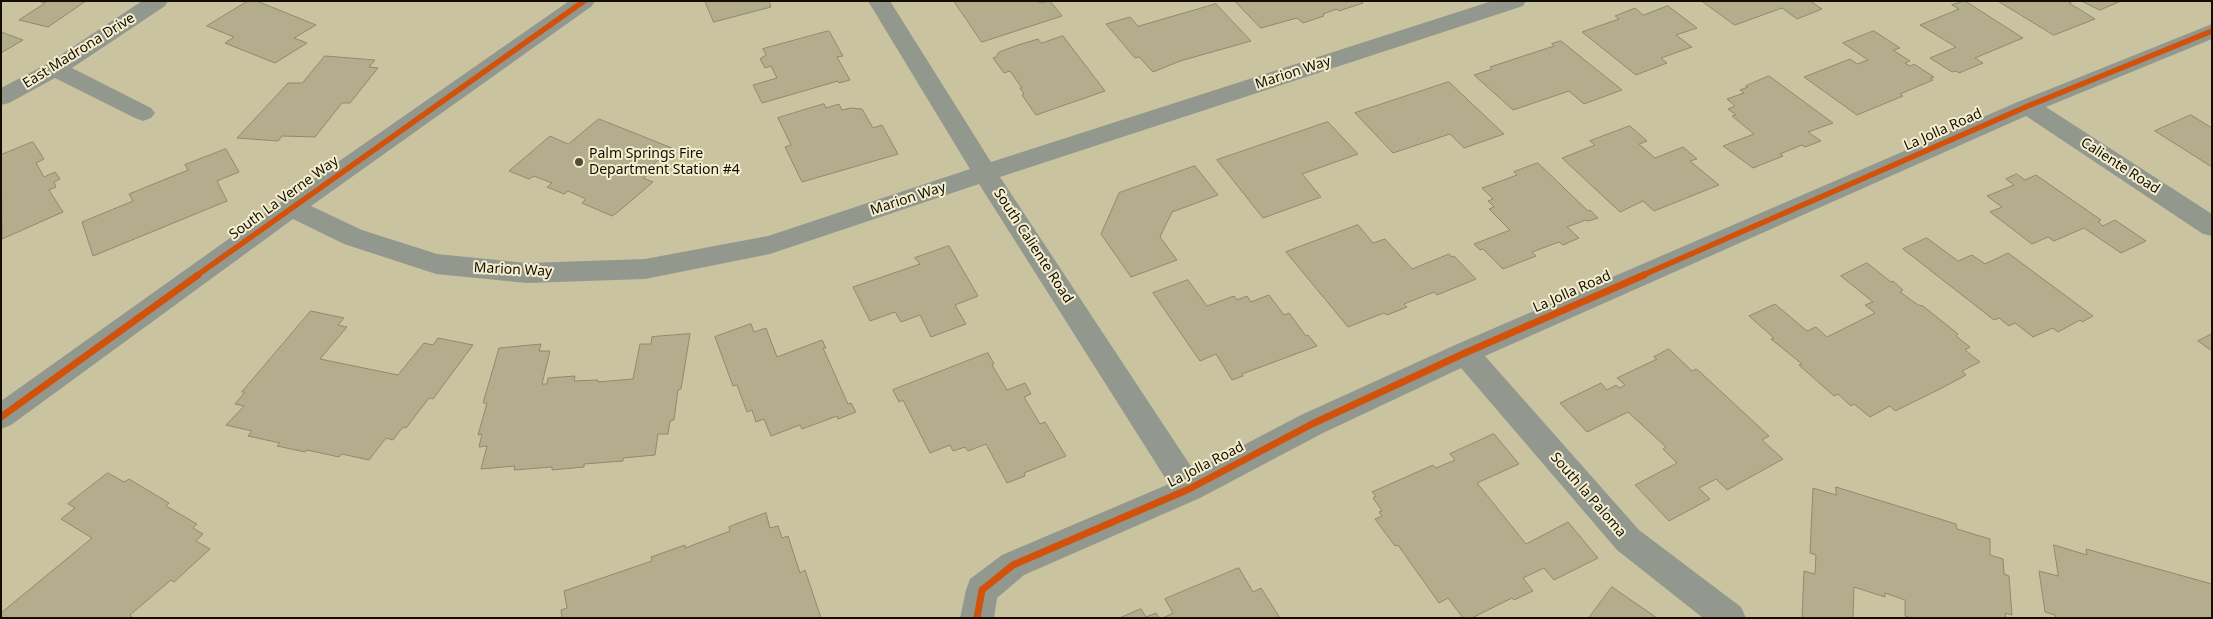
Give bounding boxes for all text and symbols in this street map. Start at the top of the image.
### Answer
street label: East Madrona Drive [20,10,138,92]
street label: Marion Way [1253,53,1333,93]
street label: La Jolla Road [1901,105,1985,155]
street label: Caliente Road [2077,134,2163,198]
place label: Palm Springs Fire Department Station #4 [589,146,740,178]
street label: South La Verne Way [226,153,342,243]
marker: Palm Springs Fire Department Station #4 [573,156,585,168]
street label: Marion Way [868,179,948,219]
street label: South Caliente Road [990,186,1076,306]
street label: Marion Way [473,260,553,280]
street label: La Jolla Road [1530,267,1614,317]
street label: La Jolla Road [1165,439,1247,491]
street label: South la Paloma [1547,449,1629,541]

